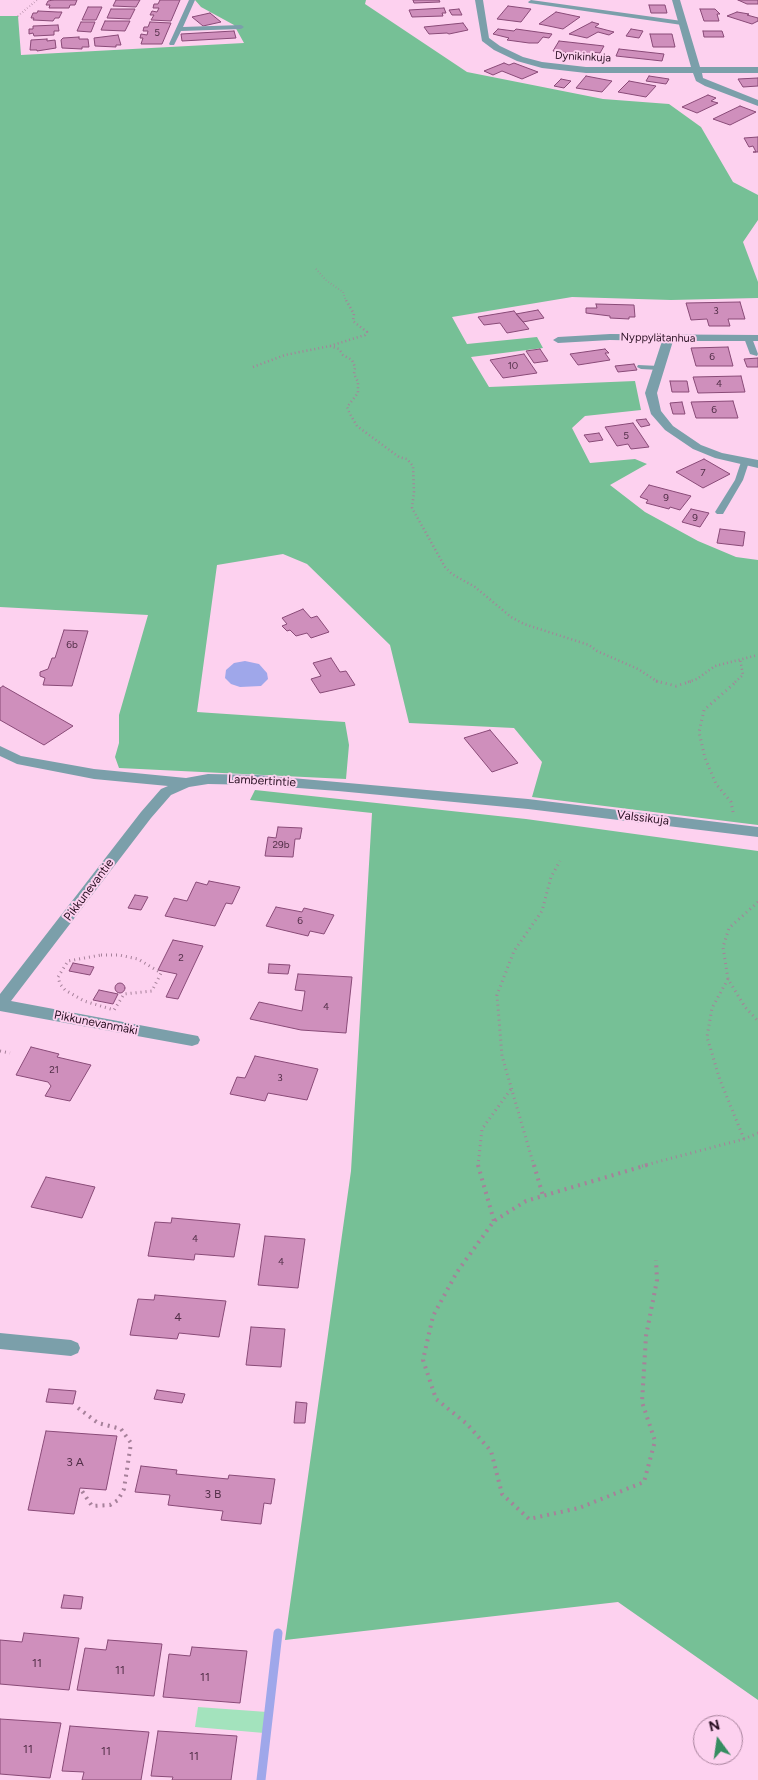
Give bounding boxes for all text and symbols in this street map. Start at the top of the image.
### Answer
house number: 5 [154,27,160,39]
street label: Dynikinkuja [555,49,611,65]
house number: 3 [713,305,719,317]
street label: Nyppylätanhua [621,331,695,345]
house number: 6 [709,351,715,363]
house number: 10 [508,360,518,372]
house number: 4 [716,378,722,390]
house number: 6 [711,404,717,416]
house number: 5 [623,430,629,442]
house number: 7 [700,467,706,479]
house number: 9 [663,492,669,504]
house number: 9 [692,512,698,524]
house number: 6b [66,639,78,651]
street label: Lambertintie [228,772,296,790]
street label: Valssikuja [616,808,670,828]
house number: 29b [272,839,290,851]
street label: Pikkunevantie [61,856,117,924]
house number: 6 [297,915,303,927]
house number: 2 [178,952,184,964]
house number: 4 [323,1001,329,1013]
street label: Pikkunevanmäki [53,1008,139,1038]
house number: 21 [49,1064,59,1076]
house number: 3 [277,1072,283,1084]
house number: 4 [192,1233,198,1245]
house number: 4 [278,1256,284,1268]
house number: 4 [174,1310,182,1324]
house number: 3 A [66,1455,84,1469]
house number: 3 B [205,1487,221,1501]
house number: 11 [32,1656,42,1670]
house number: 11 [115,1663,125,1677]
house number: 11 [200,1670,210,1684]
north arrow [693,1715,743,1765]
text: N [707,1716,722,1735]
house number: 11 [23,1742,33,1756]
house number: 11 [101,1744,111,1758]
house number: 11 [189,1749,199,1763]

